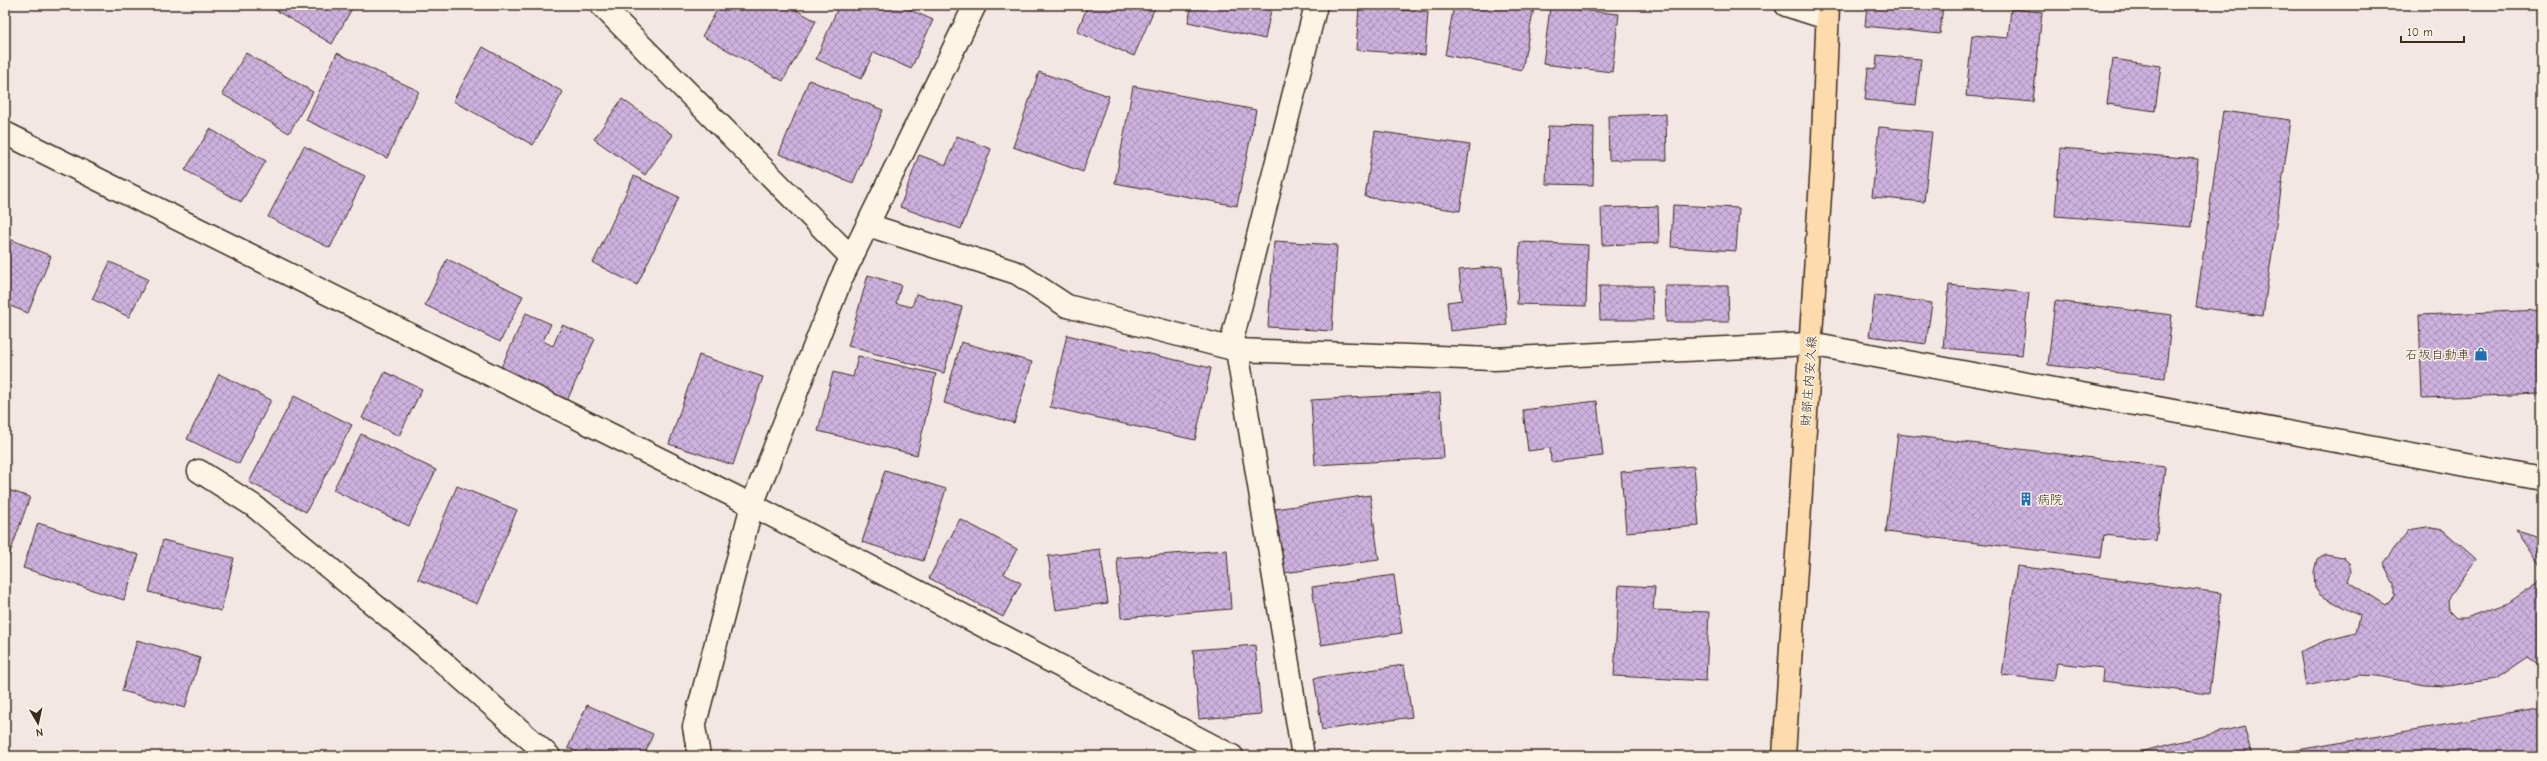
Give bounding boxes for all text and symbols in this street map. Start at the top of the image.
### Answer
scale bar [2401,18,2464,44]
text: 10 m [2407,25,2433,39]
street label: 財部庄内安久線 [1798,334,1819,427]
shop icon: 石坂自動車 [2473,346,2489,362]
place label: 石坂自動車 [2405,347,2470,362]
building icon: 病院 [2018,491,2034,507]
place label: 病院 [2037,492,2063,507]
north arrow [18,703,58,743]
text: N [35,725,44,739]

